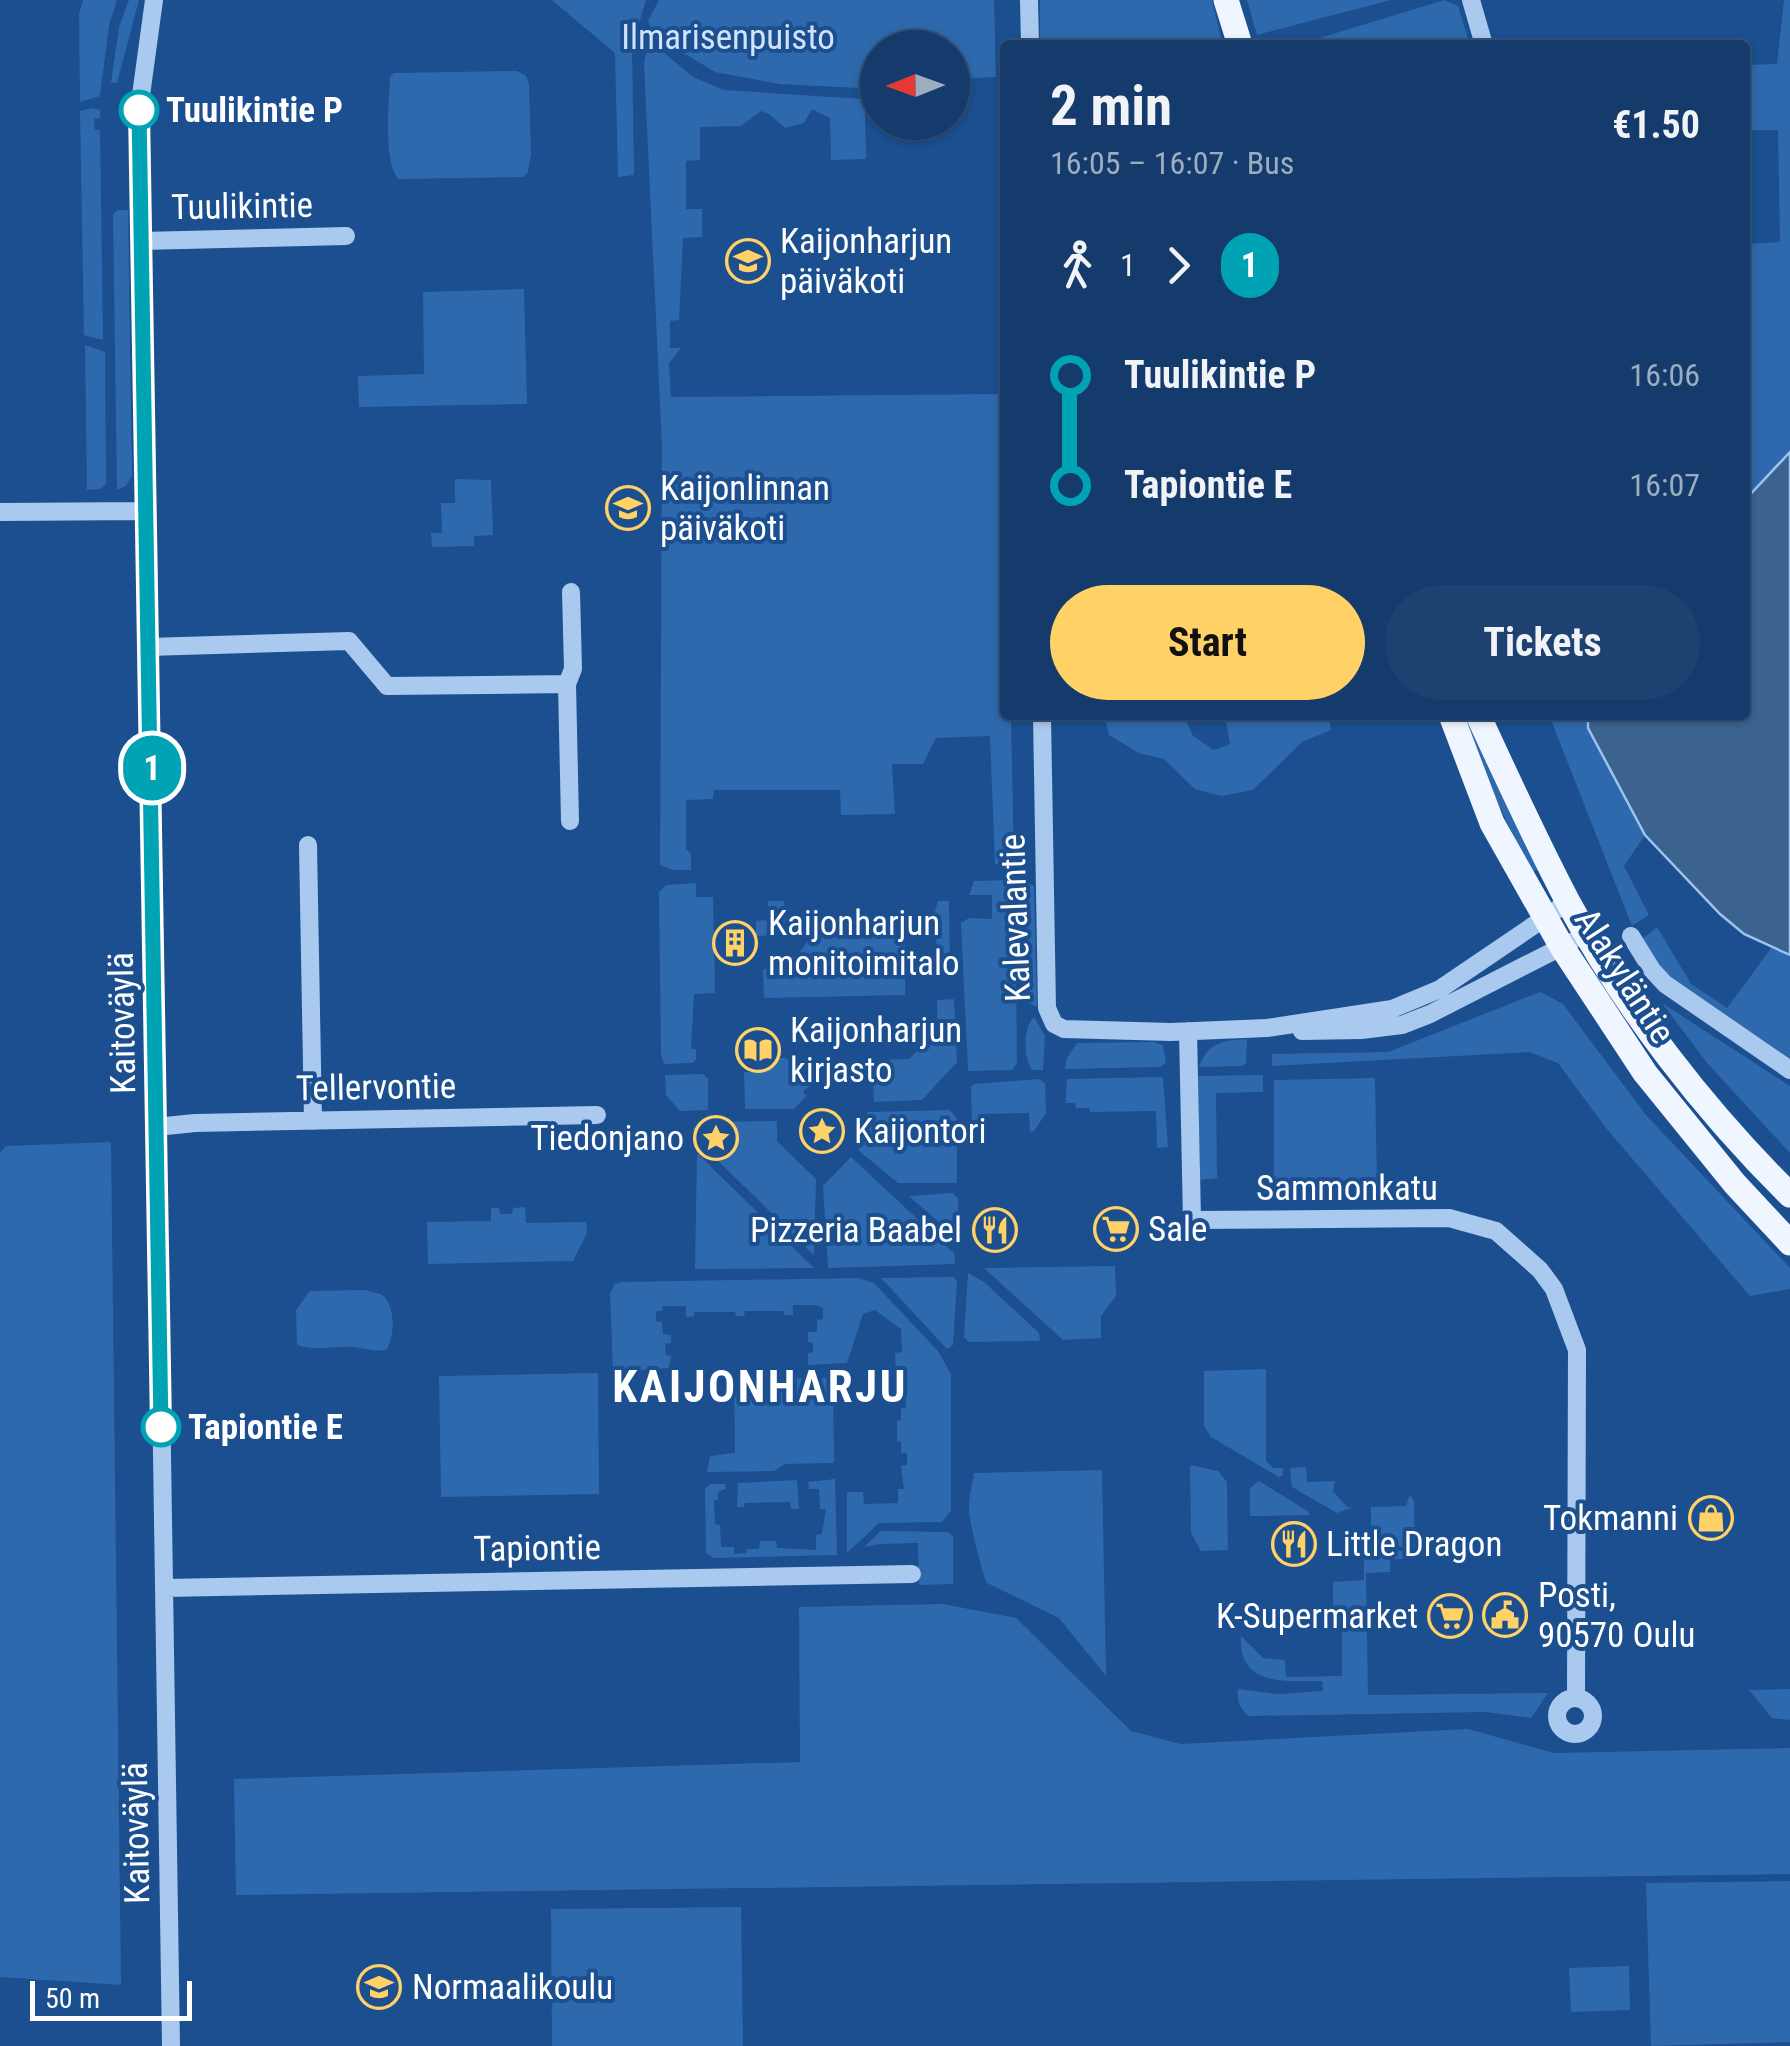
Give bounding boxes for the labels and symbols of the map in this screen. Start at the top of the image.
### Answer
park label: Ilmarisenpuisto [621,17,835,58]
north arrow [860,30,970,140]
place label: Tuulikintie P [166,90,343,131]
marker: Tuulikintie P [120,91,158,129]
street label: Tuulikintie [171,185,313,228]
place label: Kaijonharjun päiväkoti [780,221,952,302]
school or university icon: Kaijonharjun päiväkoti [725,238,771,284]
place label: Kaijonlinnan päiväkoti [660,468,830,549]
school or university icon: Kaijonlinnan päiväkoti [605,485,651,531]
line badge: 1 [120,736,184,800]
street label: Kalevalantie [992,833,1039,1003]
street label: Alakyläntie [1566,901,1683,1051]
place label: Kaijonharjun monitoimitalo [768,903,960,984]
building icon: Kaijonharjun monitoimitalo [712,920,758,966]
street label: Kaitoväylä [101,952,144,1094]
place label: Kaijonharjun kirjasto [790,1010,962,1091]
library icon: Kaijonharjun kirjasto [735,1027,781,1073]
street label: Tellervontie [295,1066,457,1109]
place icon: Kaijontori [799,1108,845,1154]
place label: Kaijontori [854,1111,987,1152]
place icon: Tiedonjano [693,1115,739,1161]
place label: Tiedonjano [530,1118,684,1159]
street label: Sammonkatu [1256,1168,1438,1209]
supermarket icon: Sale [1093,1206,1139,1252]
restaurant icon: Pizzeria Baabel [972,1207,1018,1253]
place label: Sale [1148,1209,1207,1250]
place label: Pizzeria Baabel [750,1210,962,1251]
district label: KAIJONHARJU [612,1360,908,1413]
place label: Tapiontie E [188,1407,343,1448]
marker: Tapiontie E [142,1408,180,1446]
shop icon: Tokmanni [1688,1495,1734,1541]
place label: Tokmanni [1543,1498,1678,1539]
restaurant icon: Little Dragon [1271,1521,1317,1567]
place label: Little Dragon [1326,1524,1502,1565]
street label: Tapiontie [473,1527,601,1570]
place label: Posti, 90570 Oulu [1538,1575,1695,1656]
public building icon: Posti, 90570 Oulu [1482,1592,1528,1638]
supermarket icon: K-Supermarket [1427,1593,1473,1639]
place label: K-Supermarket [1216,1596,1418,1637]
street label: Kaitoväylä [115,1762,158,1904]
school or university icon: Normaalikoulu [356,1964,402,2010]
place label: Normaalikoulu [412,1967,613,2008]
scale bar [30,1976,192,2020]

